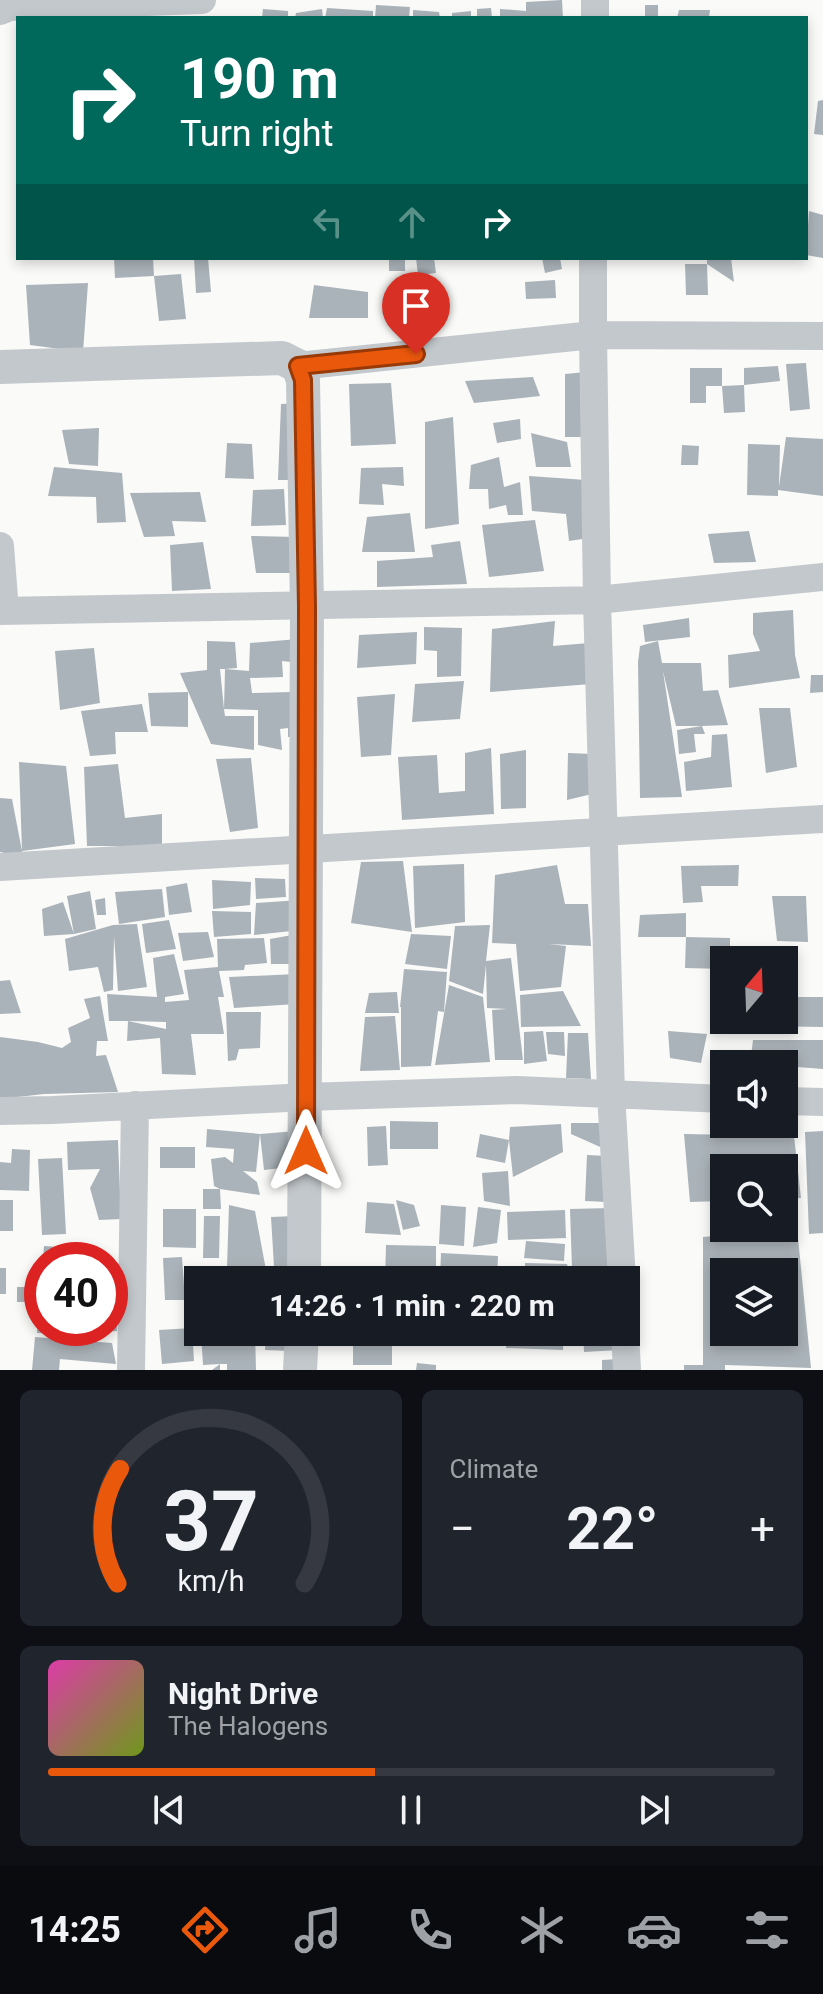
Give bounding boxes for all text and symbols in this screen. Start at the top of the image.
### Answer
text: 190 m [180,46,339,112]
icon: right [48,48,152,152]
text: Turn right [180,113,333,155]
icon: left [306,200,350,244]
icon: ahead [390,200,434,244]
icon: right [474,200,518,244]
pin [382,272,450,354]
icon: arrive [394,284,438,328]
north arrow [710,946,798,1034]
map controls [710,946,798,1346]
button: sound [710,1050,798,1138]
position arrow [264,1109,348,1193]
button: search [710,1154,798,1242]
speed limit sign: 40 [24,1242,128,1346]
button: layers [710,1258,798,1346]
text: 14:26 · 1 min · 220 m [269,1288,555,1323]
text: Climate [450,1454,538,1484]
text: 37 [163,1473,258,1570]
text: 22° [566,1493,658,1564]
text: − [450,1503,475,1555]
text: + [750,1503,775,1555]
text: km/h [177,1564,244,1598]
text: Night Drive [168,1676,318,1711]
text: The Halogens [168,1711,328,1741]
icon: previous [147,1788,191,1832]
icon: pause [389,1788,433,1832]
icon: next [632,1788,676,1832]
icon: directions [177,1902,233,1958]
icon: music [290,1902,346,1958]
icon: phone [402,1902,458,1958]
icon: climate [514,1902,570,1958]
icon: car [626,1902,682,1958]
icon: filters [739,1902,795,1958]
text: 14:25 [28,1909,121,1951]

